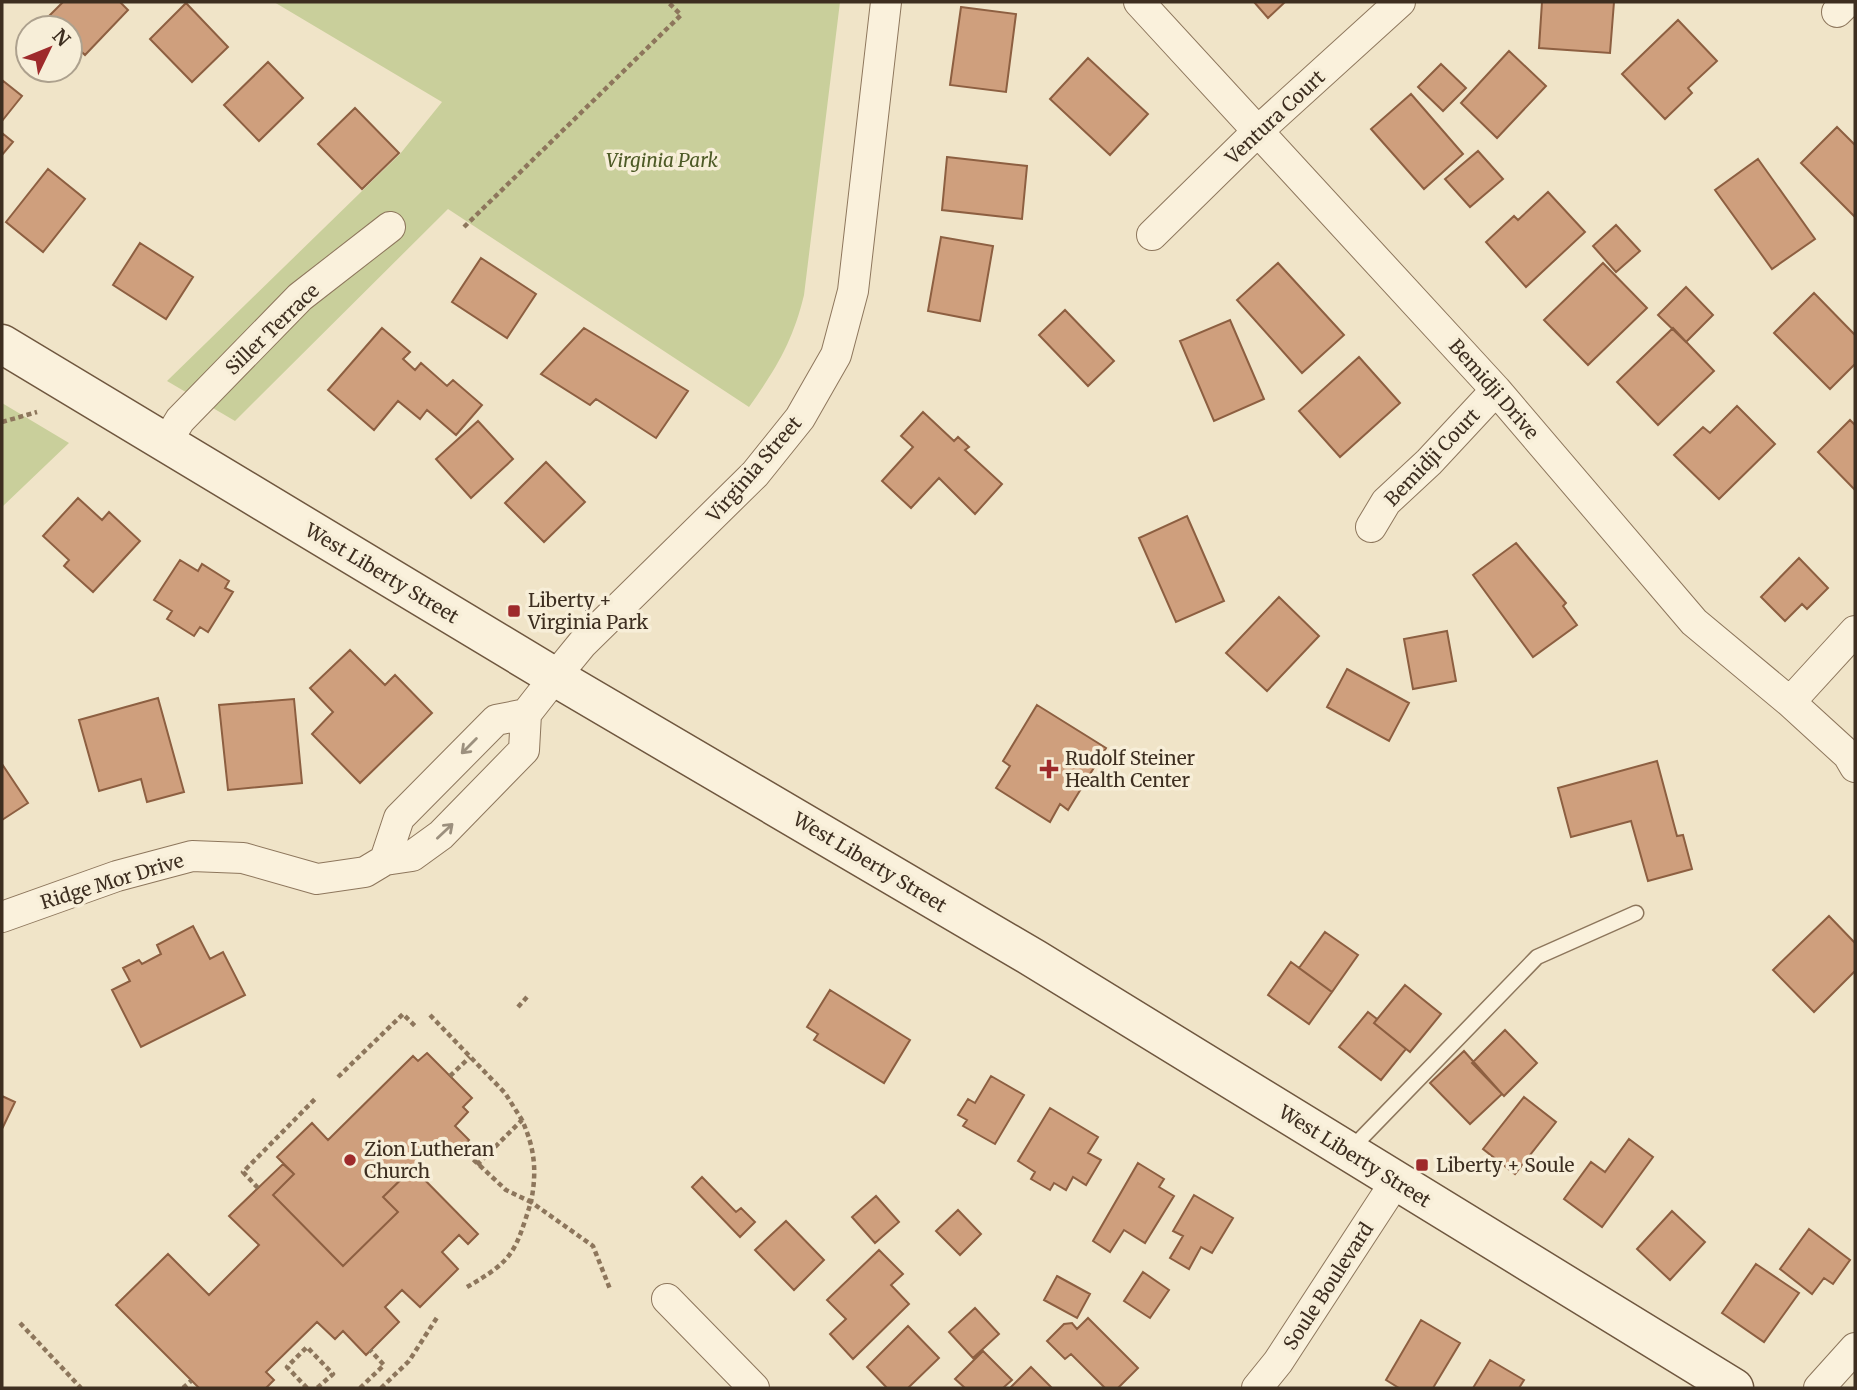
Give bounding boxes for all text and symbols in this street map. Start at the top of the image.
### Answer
north arrow [14,14,84,84]
text: N [48,24,75,51]
street label: Ventura Court [1220,64,1330,170]
park label: Virginia Park [606,148,719,172]
street label: Siller Terrace [220,278,324,380]
street label: Bemidji Drive [1444,334,1544,444]
street label: Bemidji Court [1379,403,1485,511]
street label: Virginia Street [701,411,807,528]
street label: West Liberty Street [300,517,464,629]
place label: Liberty + Virginia Park [527,588,648,634]
marker: Liberty + Virginia Park [506,603,522,619]
one-way arrow [461,738,478,755]
place label: Rudolf Steiner Health Center [1065,746,1196,792]
marker: Rudolf Steiner Health Center [1039,759,1059,779]
street label: West Liberty Street [788,806,952,918]
one-way arrow [436,823,454,839]
street label: Ridge Mor Drive [37,848,187,914]
street label: West Liberty Street [1274,1099,1436,1213]
place label: Zion Lutheran Church [364,1137,495,1183]
marker: Zion Lutheran Church [342,1152,358,1168]
place label: Liberty + Soule [1436,1153,1575,1177]
marker: Liberty + Soule [1414,1157,1430,1173]
street label: Soule Boulevard [1278,1218,1378,1354]

